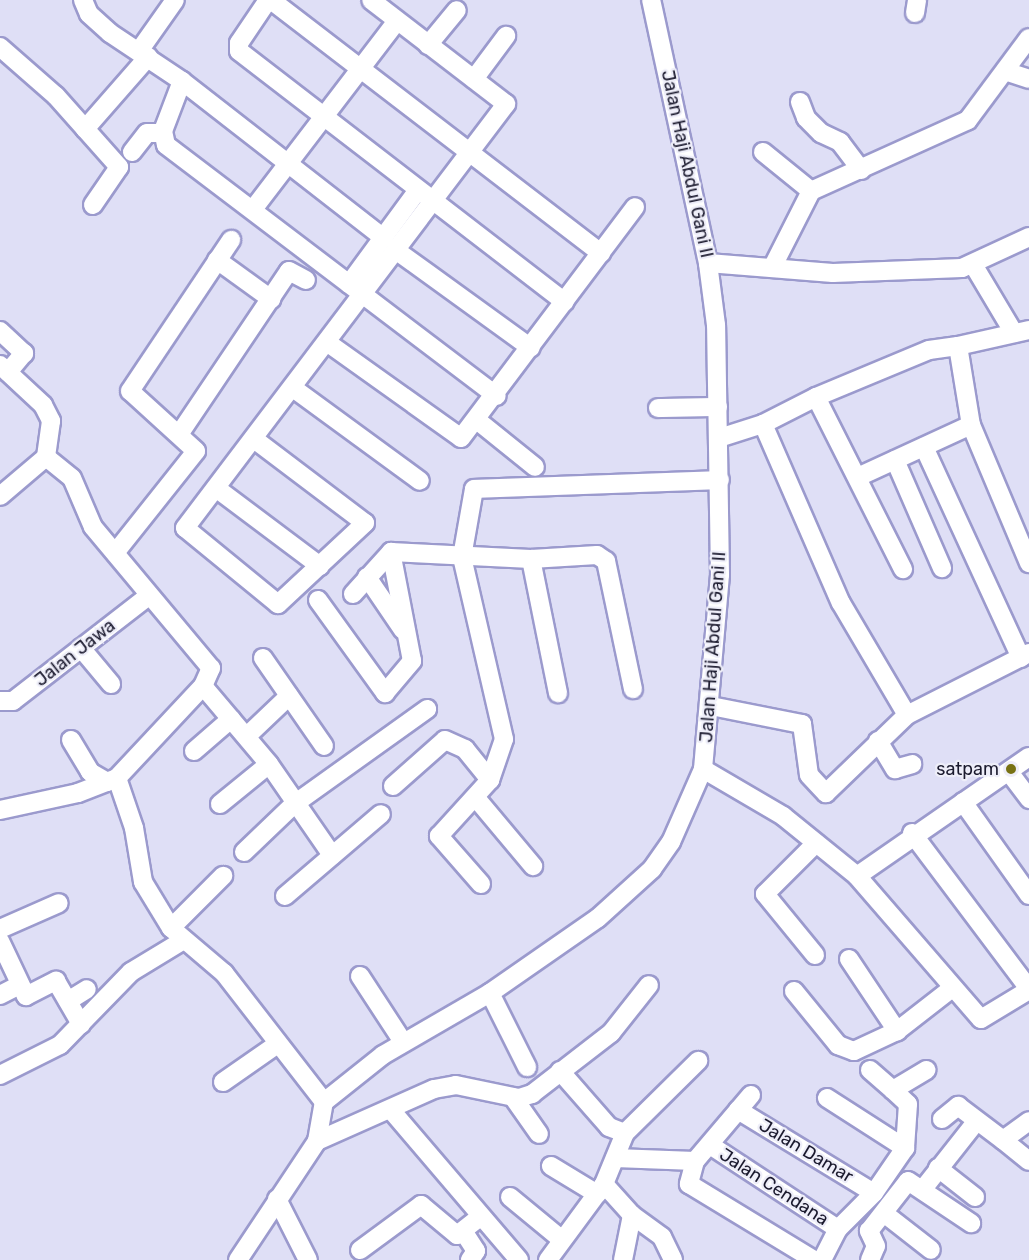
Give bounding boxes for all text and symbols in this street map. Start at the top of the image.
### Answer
street label: Jalan Haji Abdul Gani II [656,68,718,260]
street label: Jalan Haji Abdul Gani II [696,550,730,744]
street label: Jalan Jawa [30,615,120,691]
place label: satpam [936,758,999,780]
marker: satpam [1004,762,1018,776]
street label: Jalan Damar [755,1114,857,1188]
street label: Jalan Cendana [716,1144,832,1230]

